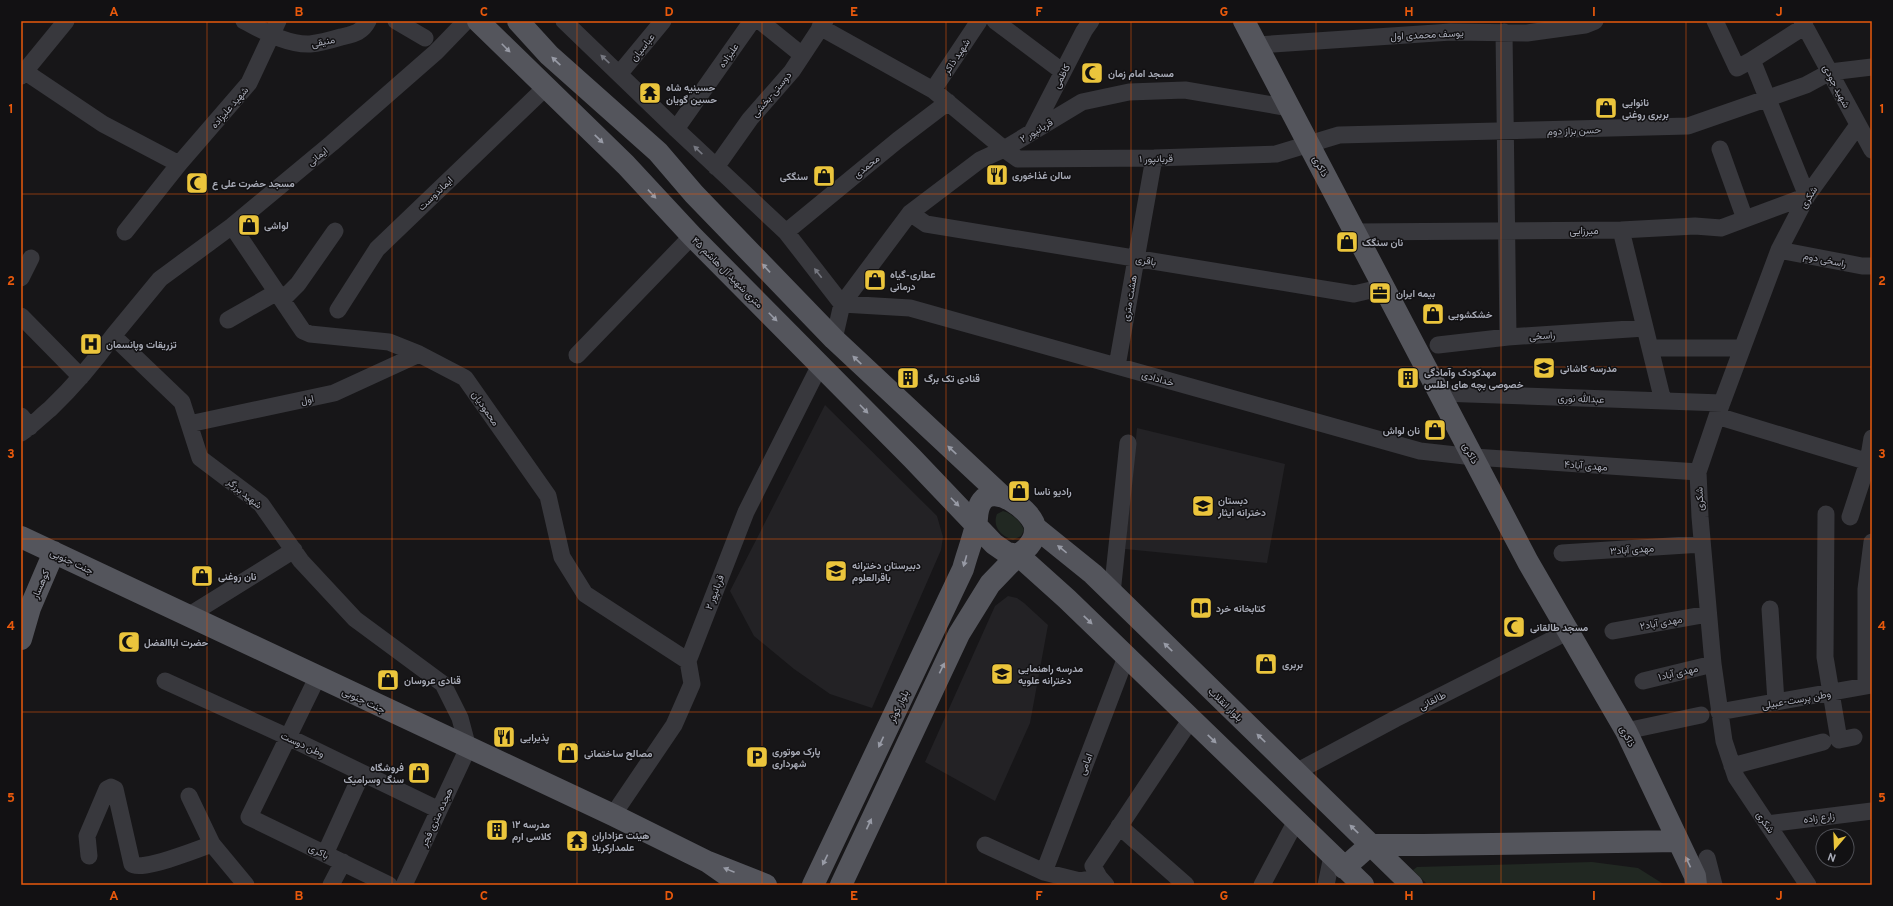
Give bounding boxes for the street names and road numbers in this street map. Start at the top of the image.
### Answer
street label: یوسف محمدی اول [1390,27,1464,44]
street label: عباسیان [628,31,658,65]
street label: منیقی [310,34,336,51]
street label: شهید ذاکر [940,37,974,78]
street label: علیزاده [716,41,742,71]
street label: کاظمی [1051,62,1074,91]
street label: شهید جودی [1819,63,1853,111]
street label: دوستی-بخشی [749,69,795,121]
street label: شهید علیزاده [208,84,252,132]
street label: قربانپور ۲ [1018,116,1056,146]
street label: حسن بزاز دوم [1547,124,1602,139]
street label: ایمانی [305,145,331,169]
street label: محمدی [851,153,883,182]
street label: قربانپور ۱ [1139,153,1174,166]
street label: ذاکری [1309,154,1331,180]
street label: ایماندوست [416,174,456,214]
street label: شکری [1797,184,1821,211]
street label: میرزایی [1569,225,1599,238]
street label: ۴۵ متری شهید آل هاشم [688,235,765,312]
street label: راسخی دوم [1802,250,1847,271]
street label: باقری [1134,253,1157,270]
street label: هشت متری [1120,274,1141,322]
street label: راسخی [1529,329,1556,344]
street label: خدادادی [1140,369,1176,390]
street label: محمودیان [468,389,501,429]
street label: عبدالله نوری [1557,392,1605,407]
street label: اول [300,393,315,408]
street label: ذاکری [1459,441,1481,467]
street label: مهدی آباد۴ [1564,458,1608,474]
street label: شهید برزگر [223,475,264,512]
street label: شکری [1694,487,1707,511]
street label: مهدی آباد۳ [1610,542,1655,559]
street label: جنت جنوبی [48,547,95,578]
street label: کوهسار [29,568,54,602]
street label: قربانپور ۲ [703,573,728,612]
street label: مهدی آباد۲ [1639,613,1684,634]
street label: مهدی آباد۱ [1657,663,1700,684]
street label: بلوار انقلاب [1205,685,1245,725]
street label: جنت جنوبی [340,686,387,717]
street label: بلوار کوثر [886,688,913,726]
street label: وطن پرست-عبیلی [1761,688,1832,713]
street label: طالقانی [1417,689,1449,714]
street label: ذاکری [1616,724,1638,750]
street label: وطن دوست [278,730,326,761]
street label: امامی [1076,752,1096,777]
street label: هجده متری فجر [418,786,457,850]
street label: شکری [1753,809,1777,836]
street label: زارع زاده [1803,810,1836,827]
street label: باکری [306,842,331,863]

